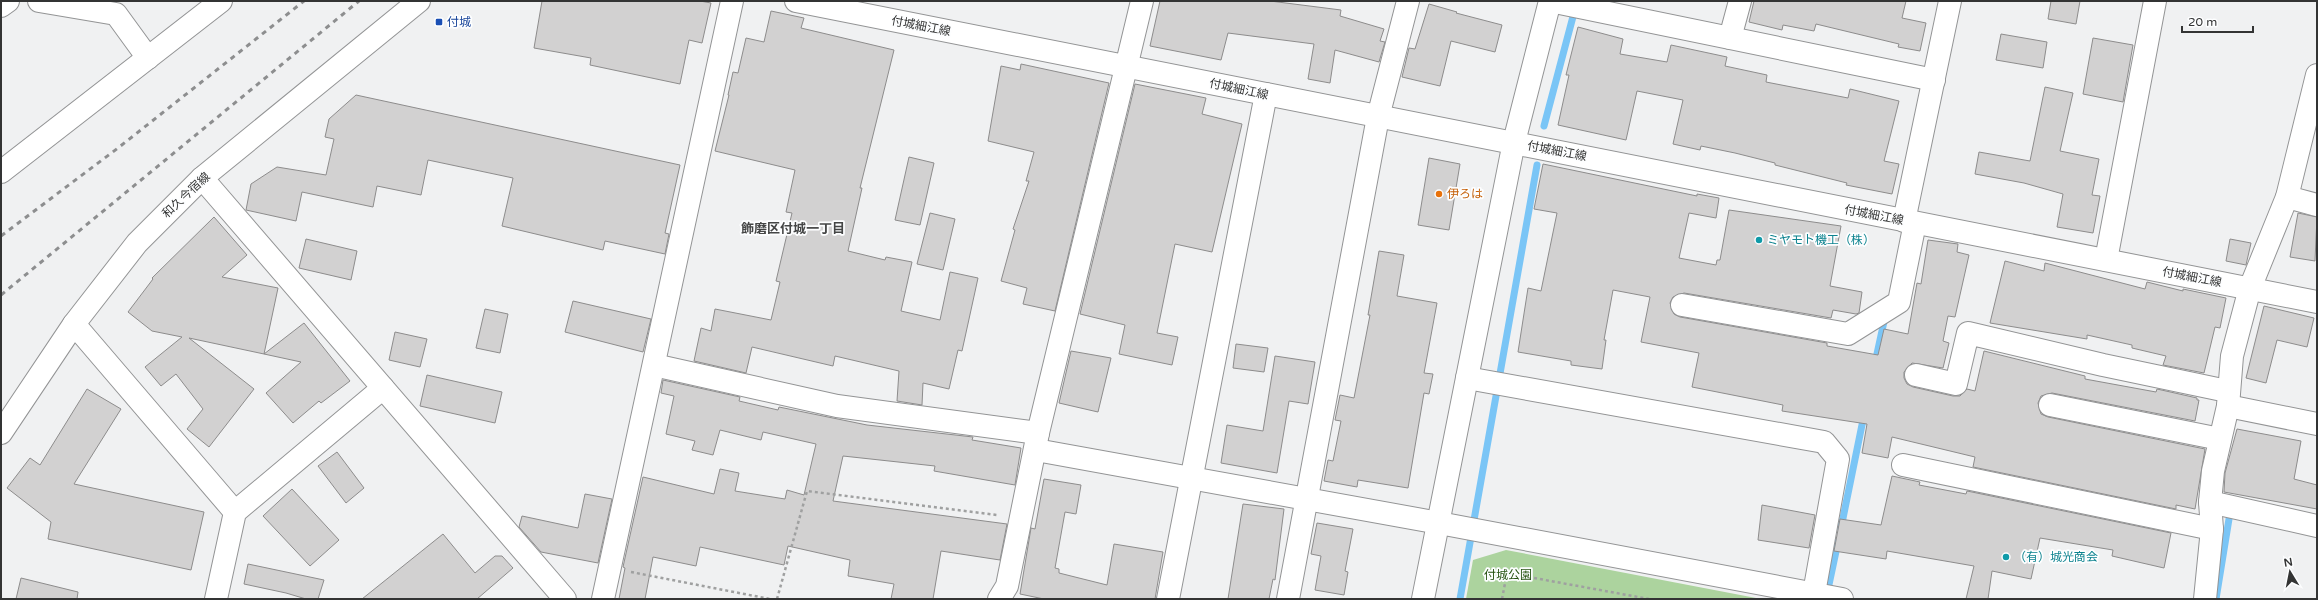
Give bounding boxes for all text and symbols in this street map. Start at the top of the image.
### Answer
scale bar [2182,8,2253,34]
street label: 付城細江線 [890,13,952,39]
place label: 付城 [447,15,471,29]
text: 20 m [2188,15,2217,29]
marker: 付城 [434,17,444,27]
street label: 付城細江線 [1208,76,1270,102]
street label: 付城細江線 [1526,138,1588,164]
street label: 和久今宿線 [159,169,213,221]
place label: 伊ろは [1447,187,1483,201]
marker: 伊ろは [1434,189,1444,199]
street label: 付城細江線 [1843,202,1905,228]
district label: 飾磨区付城一丁目 [741,221,845,237]
place label: ミヤモト機工（株） [1767,233,1875,247]
marker: ミヤモト機工（株） [1754,235,1764,245]
street label: 付城細江線 [2161,264,2223,290]
place label: （有）城光商会 [2014,550,2098,564]
marker: （有）城光商会 [2001,552,2011,562]
north arrow [2270,552,2310,592]
text: N [2283,555,2294,570]
park label: 付城公園 [1484,568,1532,582]

